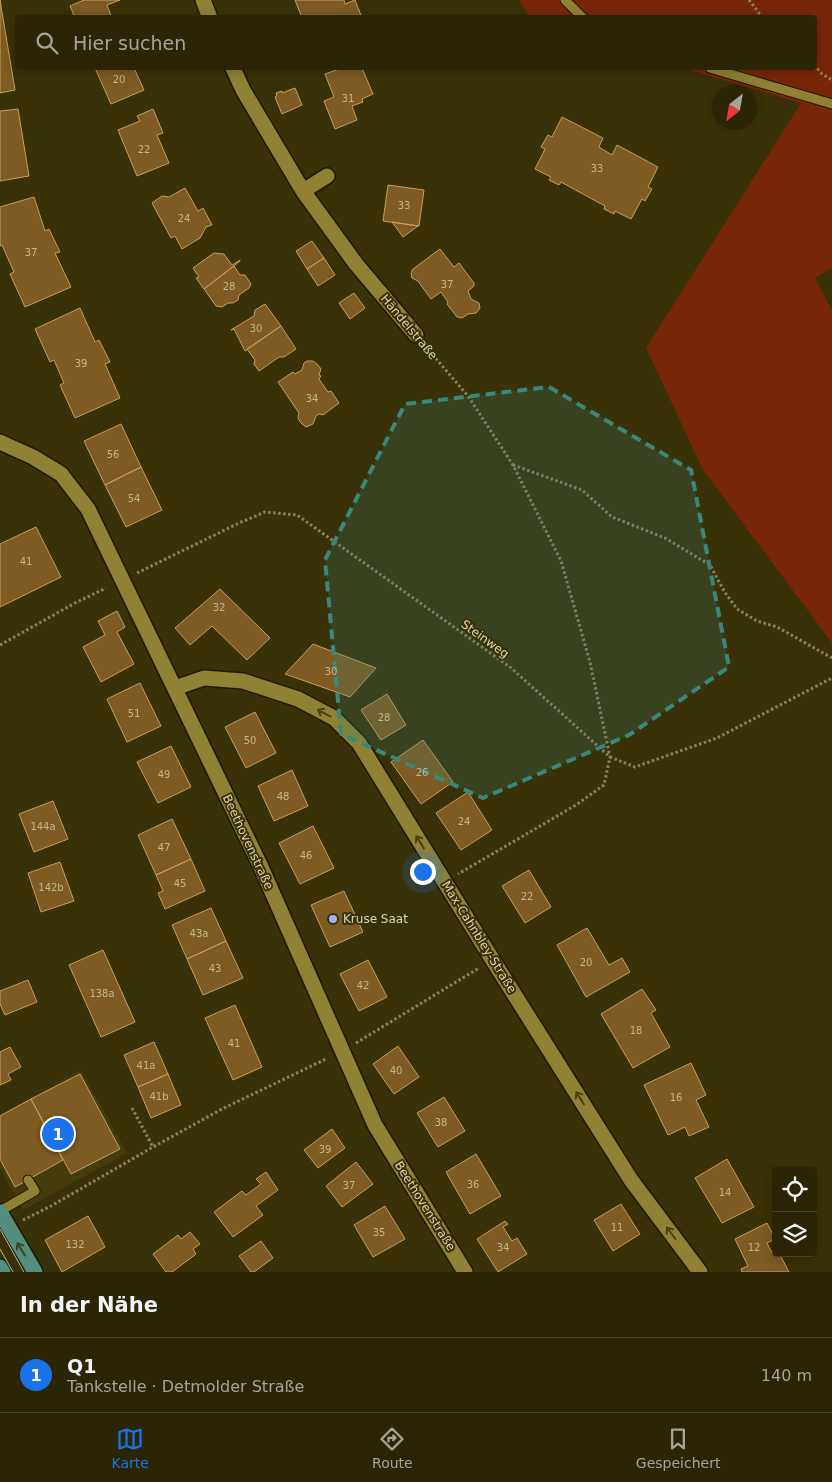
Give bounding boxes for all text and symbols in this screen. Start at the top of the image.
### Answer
search box [15,15,817,70]
icon: search [33,29,61,57]
text: Hier suchen [73,32,186,54]
house number: 20 [113,74,125,85]
north arrow [712,85,757,130]
house number: 31 [342,93,354,104]
house number: 22 [138,144,150,155]
house number: 33 [591,163,603,174]
house number: 33 [398,200,410,211]
house number: 24 [178,213,190,224]
house number: 37 [25,247,37,258]
house number: 37 [441,279,453,290]
house number: 28 [223,281,235,292]
street label: Händelstraße [378,292,440,362]
house number: 30 [250,323,262,334]
house number: 39 [75,358,87,369]
house number: 34 [306,393,318,404]
house number: 56 [107,449,119,460]
house number: 54 [128,493,140,504]
house number: 41 [20,556,32,567]
house number: 32 [213,602,225,613]
street label: Steinweg [458,617,512,661]
house number: 30 [325,666,337,677]
house number: 51 [128,708,140,719]
one-way arrow [317,708,332,717]
house number: 28 [378,712,390,723]
house number: 50 [244,735,256,746]
house number: 26 [416,767,428,778]
house number: 49 [158,769,170,780]
house number: 48 [277,791,289,802]
street label: Beethovenstraße [220,792,276,892]
house number: 24 [458,816,470,827]
house number: 144a [30,821,56,832]
one-way arrow [414,835,424,849]
house number: 47 [158,842,170,853]
house number: 46 [300,850,312,861]
your location [410,859,436,885]
house number: 45 [174,878,186,889]
street label: Max-Cahnbley-Straße [439,879,519,995]
house number: 142b [38,882,64,893]
house number: 22 [521,891,533,902]
place label: Kruse Saat [343,912,408,926]
marker: Kruse Saat [327,913,339,925]
house number: 43a [190,928,208,939]
house number: 20 [580,957,592,968]
house number: 43 [209,963,221,974]
house number: 42 [357,980,369,991]
house number: 138a [89,988,115,999]
house number: 18 [630,1025,642,1036]
house number: 41 [228,1038,240,1049]
house number: 41a [137,1060,155,1071]
house number: 40 [390,1065,402,1076]
house number: 41b [149,1091,169,1102]
one-way arrow [574,1092,584,1106]
house number: 16 [670,1092,682,1103]
pin: 1 [42,1115,74,1153]
house number: 38 [435,1117,447,1128]
house number: 39 [319,1144,331,1155]
street label: Beethovenstraße [392,1159,458,1253]
map controls [772,1167,817,1257]
button: locate [772,1167,817,1212]
house number: 36 [467,1179,479,1190]
house number: 37 [343,1180,355,1191]
house number: 14 [719,1187,731,1198]
button: layers [772,1212,817,1257]
house number: 11 [611,1222,623,1233]
house number: 35 [373,1227,385,1238]
one-way arrow [665,1227,676,1240]
house number: 132 [65,1239,85,1250]
one-way arrow [16,1242,26,1256]
house number: 34 [497,1242,509,1253]
house number: 12 [748,1242,760,1253]
text: In der Nähe [20,1293,158,1317]
text: Q1 [67,1355,96,1377]
text: 1 [30,1366,42,1385]
text: 140 m [761,1366,812,1385]
text: Tankstelle · Detmolder Straße [67,1377,304,1396]
tab: Karte [112,1425,149,1471]
tab: Route [372,1425,413,1471]
tab: Gespeichert [636,1425,720,1471]

